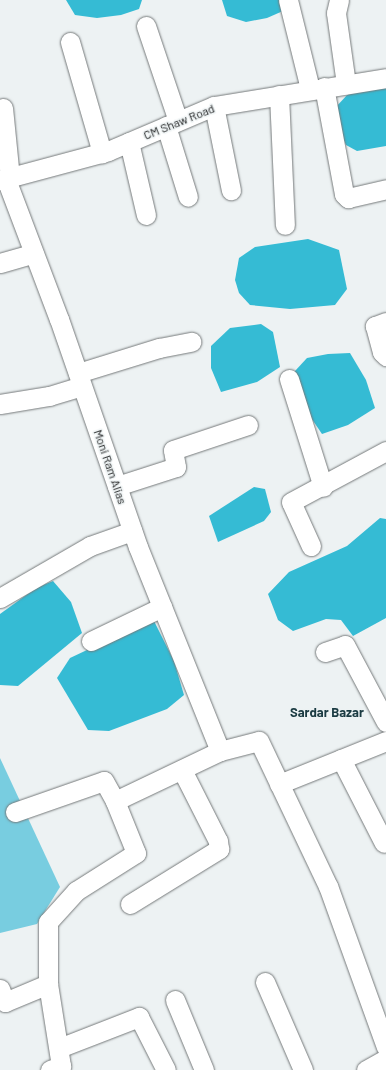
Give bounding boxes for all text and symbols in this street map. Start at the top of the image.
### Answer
street label: CM Shaw Road [141,101,217,143]
street label: Moni Ram Alias [91,428,129,506]
district label: Sardar Bazar [290,704,364,720]

